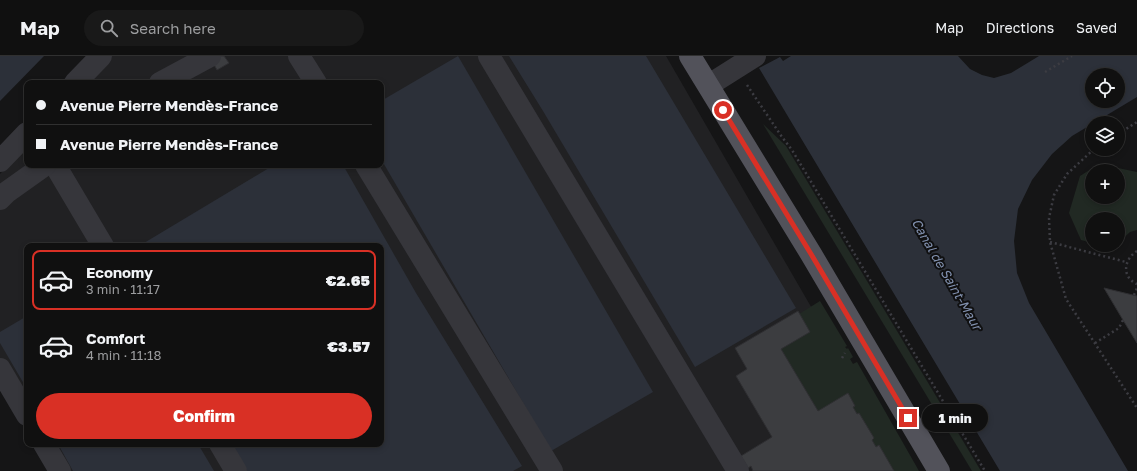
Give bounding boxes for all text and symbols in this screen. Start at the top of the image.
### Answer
search box [84,10,364,46]
text: Map [20,16,60,39]
icon: search [98,17,120,39]
text: Search here [130,19,216,37]
text: Map [935,19,964,36]
text: Directions [986,19,1054,36]
text: Saved [1076,19,1117,36]
map controls [1085,68,1125,252]
button: locate [1085,68,1125,108]
text: Avenue Pierre Mendès-France [60,96,278,114]
route start [714,101,732,119]
button: layers [1085,116,1125,156]
text: Avenue Pierre Mendès-France [60,135,278,153]
button: + [1085,164,1125,204]
button: − [1085,212,1125,252]
water label: Canal de Saint-Maur [909,215,986,334]
icon: car [38,262,74,298]
text: Economy [86,263,153,281]
text: €2.65 [326,271,370,289]
text: 3 min · 11:17 [86,281,160,297]
icon: car [38,328,74,364]
text: Comfort [86,329,145,347]
text: €3.57 [327,337,370,355]
text: 4 min · 11:18 [86,347,161,363]
button: Confirm [36,393,372,439]
callout: 1 min [922,404,988,432]
route end [899,409,917,427]
text: 1 min [938,410,972,426]

